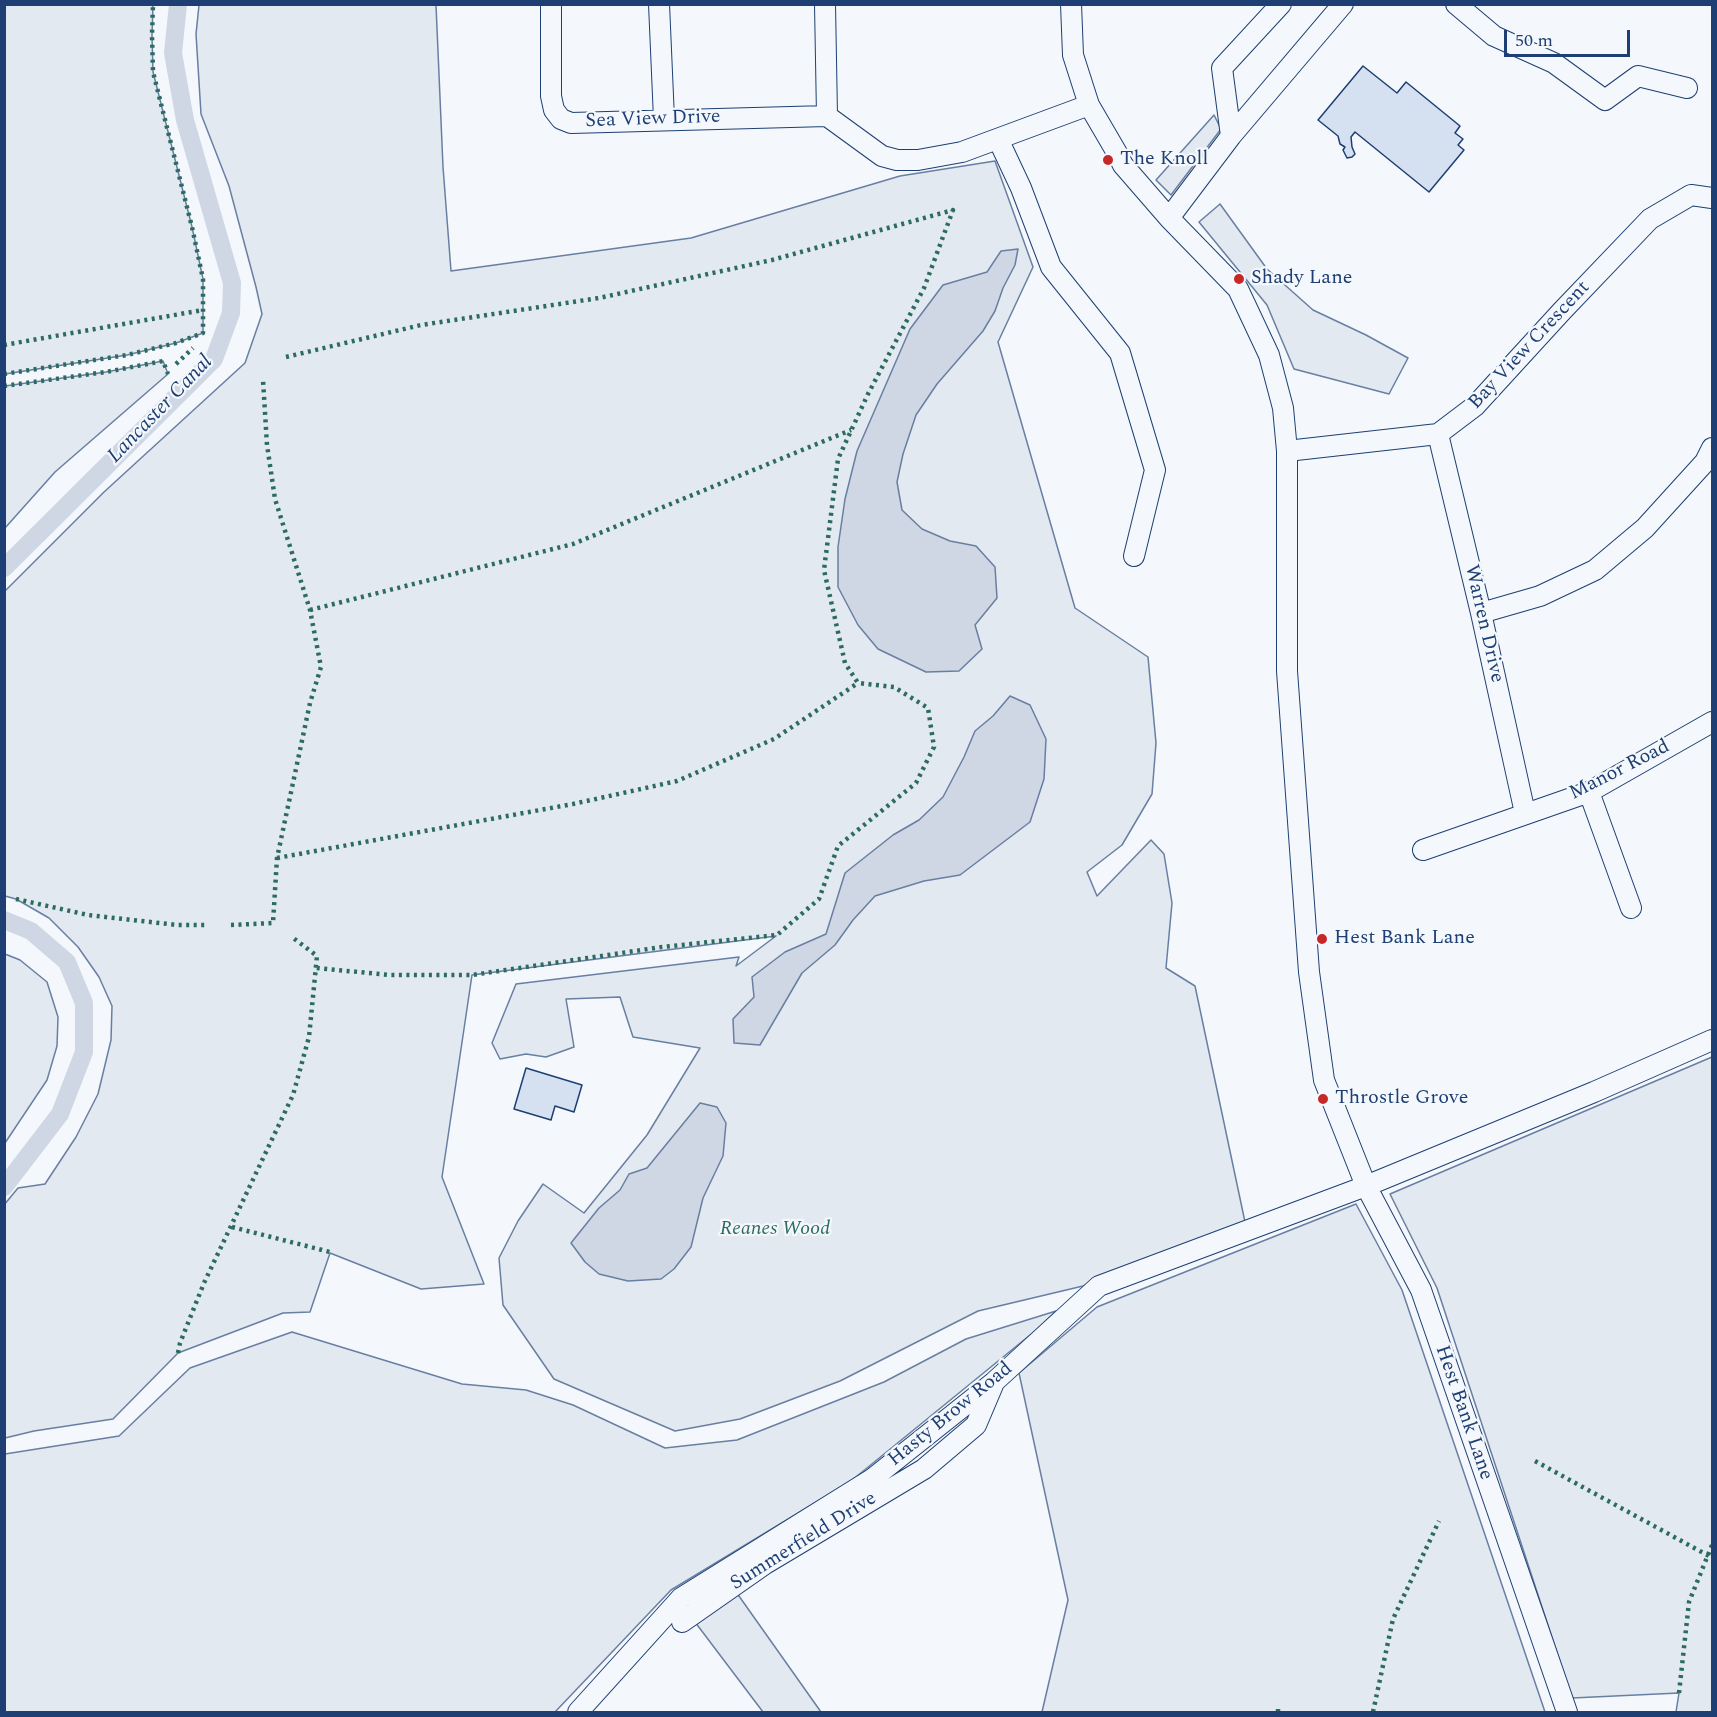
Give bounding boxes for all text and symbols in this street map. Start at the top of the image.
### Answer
scale bar [1507,18,1633,56]
text: 50 m [1515,27,1553,54]
street label: Sea View Drive [585,106,721,134]
place label: The Knoll [1120,148,1208,172]
marker: The Knoll [1101,153,1115,167]
place label: Shady Lane [1251,267,1352,291]
marker: Shady Lane [1232,272,1246,286]
street label: Bay View Crescent [1464,277,1596,415]
water label: Lancaster Canal [103,351,219,469]
street label: Warren Drive [1458,563,1508,685]
street label: Manor Road [1566,735,1674,807]
place label: Hest Bank Lane [1334,927,1475,951]
marker: Hest Bank Lane [1315,932,1329,946]
place label: Throstle Grove [1335,1087,1468,1111]
marker: Throstle Grove [1316,1092,1330,1106]
park label: Reanes Wood [720,1218,830,1242]
street label: Hest Bank Lane [1429,1342,1497,1484]
street label: Hasty Brow Road [884,1357,1018,1473]
street label: Summerfield Drive [726,1487,882,1597]

